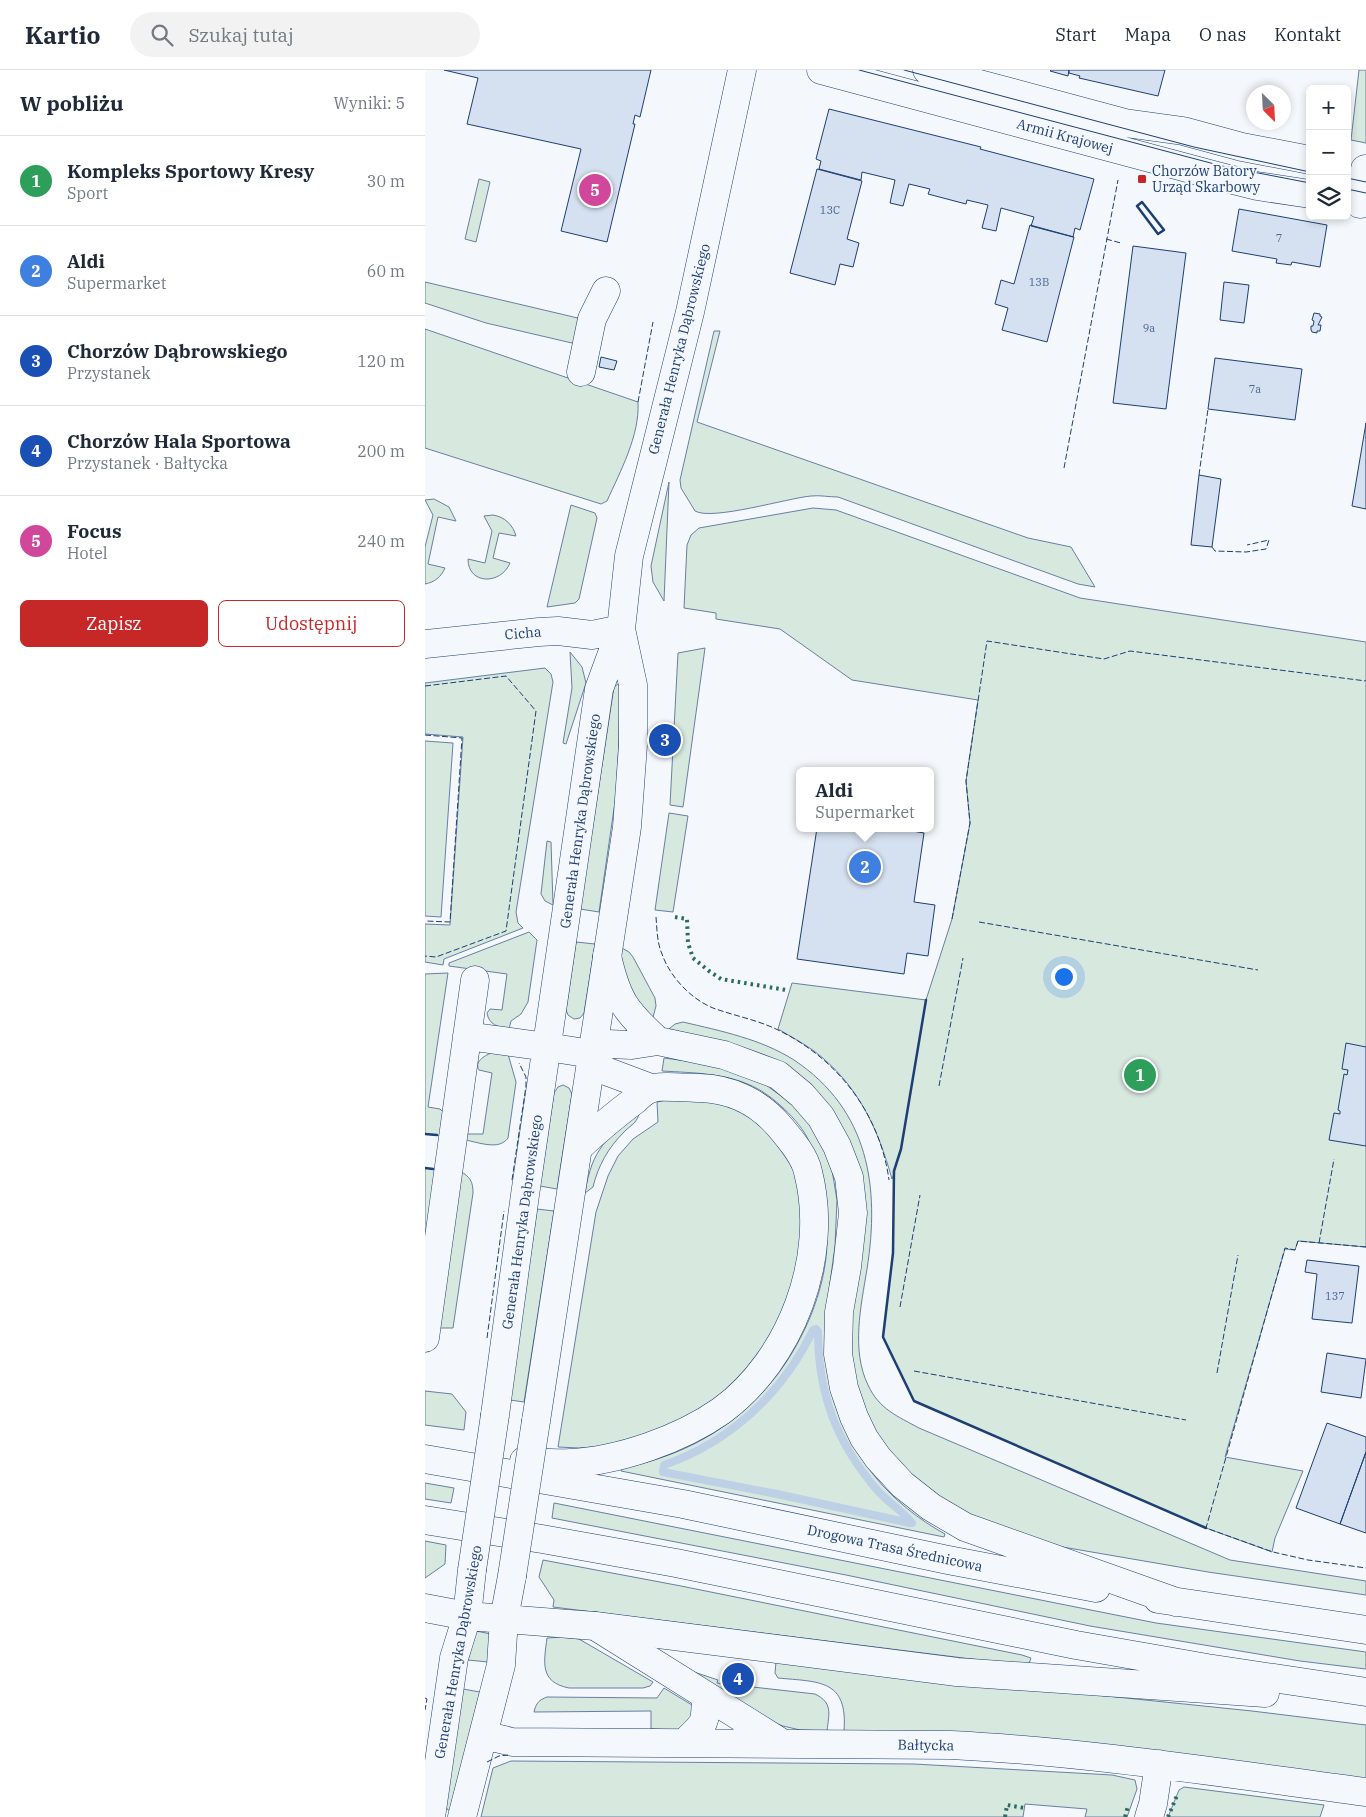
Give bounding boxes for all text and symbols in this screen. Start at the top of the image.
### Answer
search box [130,12,480,57]
text: Kartio [25,19,100,51]
icon: search [148,21,176,49]
text: Szukaj tutaj [188,23,294,47]
text: Start [1055,23,1096,46]
text: Mapa [1124,23,1171,46]
text: O nas [1199,23,1246,46]
text: Kontakt [1274,23,1341,46]
north arrow [1246,85,1291,130]
map controls [1306,85,1351,220]
button: + [1306,85,1351,130]
text: W pobliżu [20,89,123,117]
text: Wyniki: 5 [333,93,405,113]
street label: Armii Krajowej [1015,114,1115,158]
button: − [1306,130,1351,175]
text: Kompleks Sportowy Kresy [67,159,314,183]
place label: Chorzów Batory Urząd Skarbowy [1152,162,1261,196]
text: 1 [31,171,41,191]
text: 30 m [367,171,405,191]
pin: 5 [579,171,611,209]
marker: Chorzów Batory Urząd Skarbowy [1136,173,1148,185]
button: layers [1306,175,1351,220]
text: Sport [67,183,108,203]
house number: 13C [820,203,840,217]
house number: 7 [1276,231,1282,245]
street label: Generała Henryka Dąbrowskiego [644,242,714,456]
text: Aldi [67,249,105,273]
text: 2 [31,261,41,281]
text: 60 m [367,261,405,281]
text: Supermarket [67,273,166,293]
house number: 13B [1029,275,1049,289]
house number: 9a [1143,321,1155,335]
text: Chorzów Dąbrowskiego [67,339,287,363]
text: 3 [31,351,41,371]
text: 120 m [357,351,405,371]
text: Przystanek [67,363,151,383]
house number: 7a [1249,382,1261,396]
text: Chorzów Hala Sportowa [67,429,291,453]
text: 4 [31,441,41,461]
text: 200 m [357,441,405,461]
text: Przystanek · Bałtycka [67,453,228,473]
text: Focus [67,519,122,543]
text: 5 [31,531,41,551]
text: 240 m [357,531,405,551]
text: Hotel [67,543,108,563]
button: Zapisz [20,600,208,647]
button: Udostępnij [218,600,405,647]
street label: Cicha [504,622,543,644]
street label: Generała Henryka Dąbrowskiego [556,712,604,930]
pin: 3 [649,721,681,759]
popup [796,767,934,832]
text: Aldi [815,778,853,802]
text: Supermarket [815,802,915,822]
pin: 2 [849,848,881,886]
your location [1051,964,1077,990]
pin: 1 [1124,1056,1156,1094]
street label: Generała Henryka Dąbrowskiego [498,1113,546,1331]
house number: 137 [1325,1289,1345,1303]
street label: Drogowa Trasa Średnicowa [806,1520,985,1575]
street label: Generała Henryka Dąbrowskiego [430,1544,486,1760]
pin: 4 [722,1660,754,1698]
street label: Bałtycka [898,1736,955,1754]

